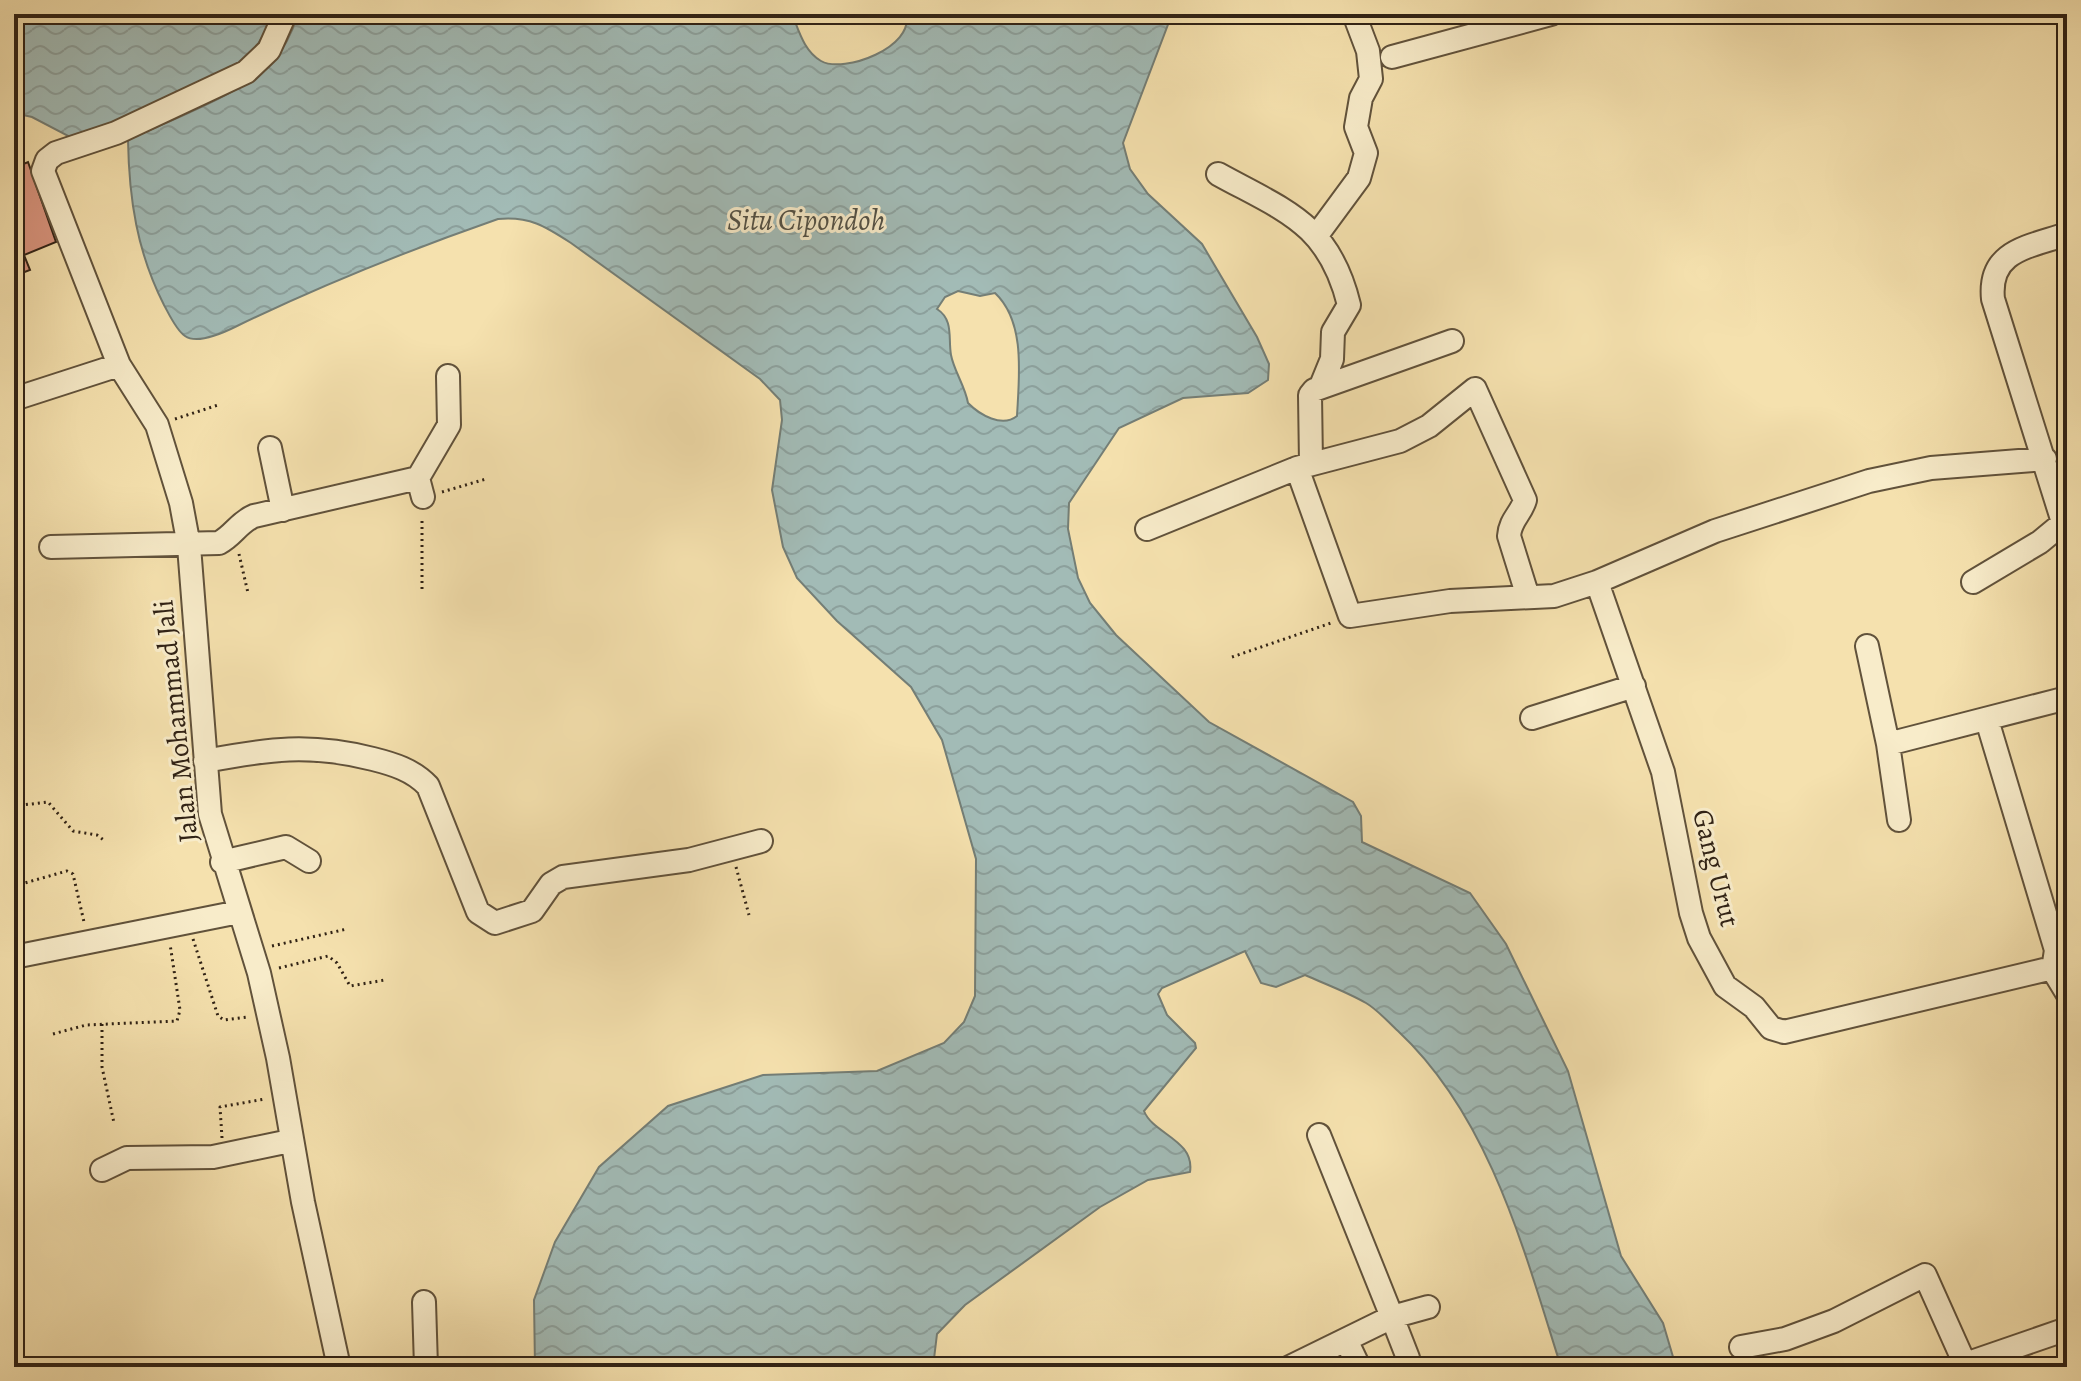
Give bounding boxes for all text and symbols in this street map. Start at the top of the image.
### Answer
water label: Situ Cipondoh [727,200,885,240]
street label: Jalan Mohammad Jali [144,598,208,844]
street label: Gang Urut [1683,805,1749,931]

